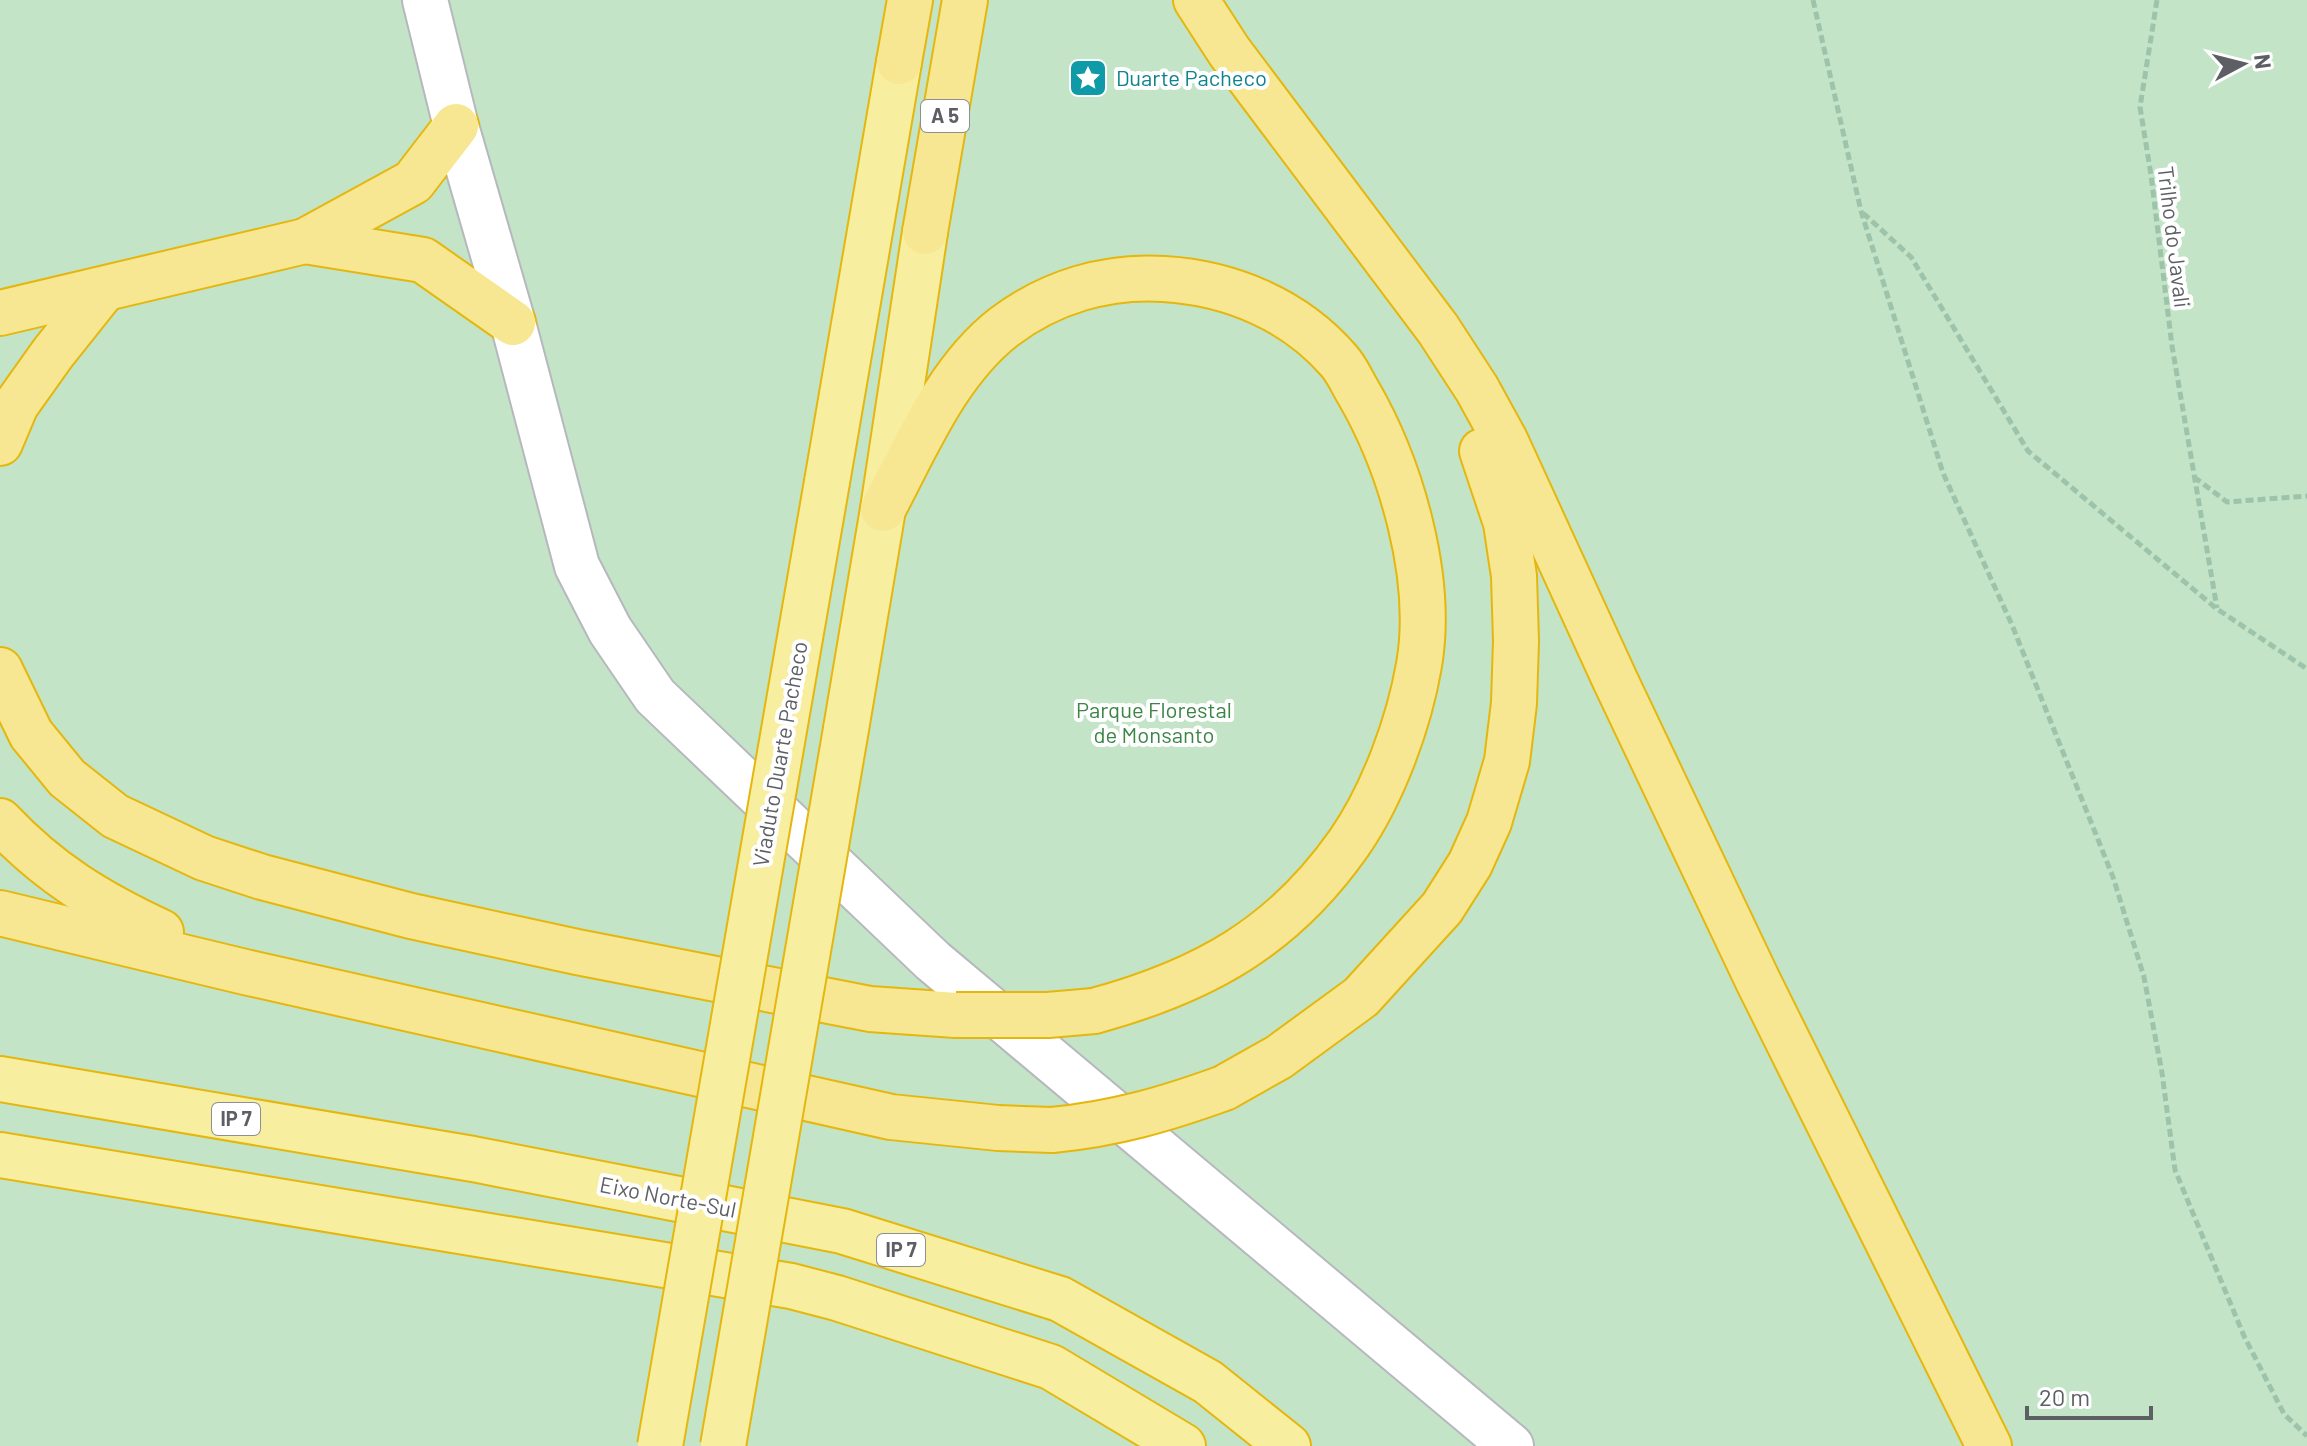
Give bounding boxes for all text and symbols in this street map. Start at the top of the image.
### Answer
north arrow [2203,24,2283,104]
text: N [2250,53,2278,70]
place icon: Duarte Pacheco [1067,57,1109,99]
place label: Duarte Pacheco [1116,64,1267,90]
road number: A 5 [921,100,969,132]
street label: Trilho do Javali [2153,165,2197,309]
street label: Viaduto Duarte Pacheco [746,639,812,869]
park label: Parque Florestal de Monsanto [1076,696,1232,747]
road number: IP 7 [212,1103,260,1135]
street label: Eixo Norte-Sul [598,1170,739,1222]
road number: IP 7 [877,1234,925,1266]
scale bar [2027,1370,2151,1420]
text: 20 m [2039,1382,2090,1411]

